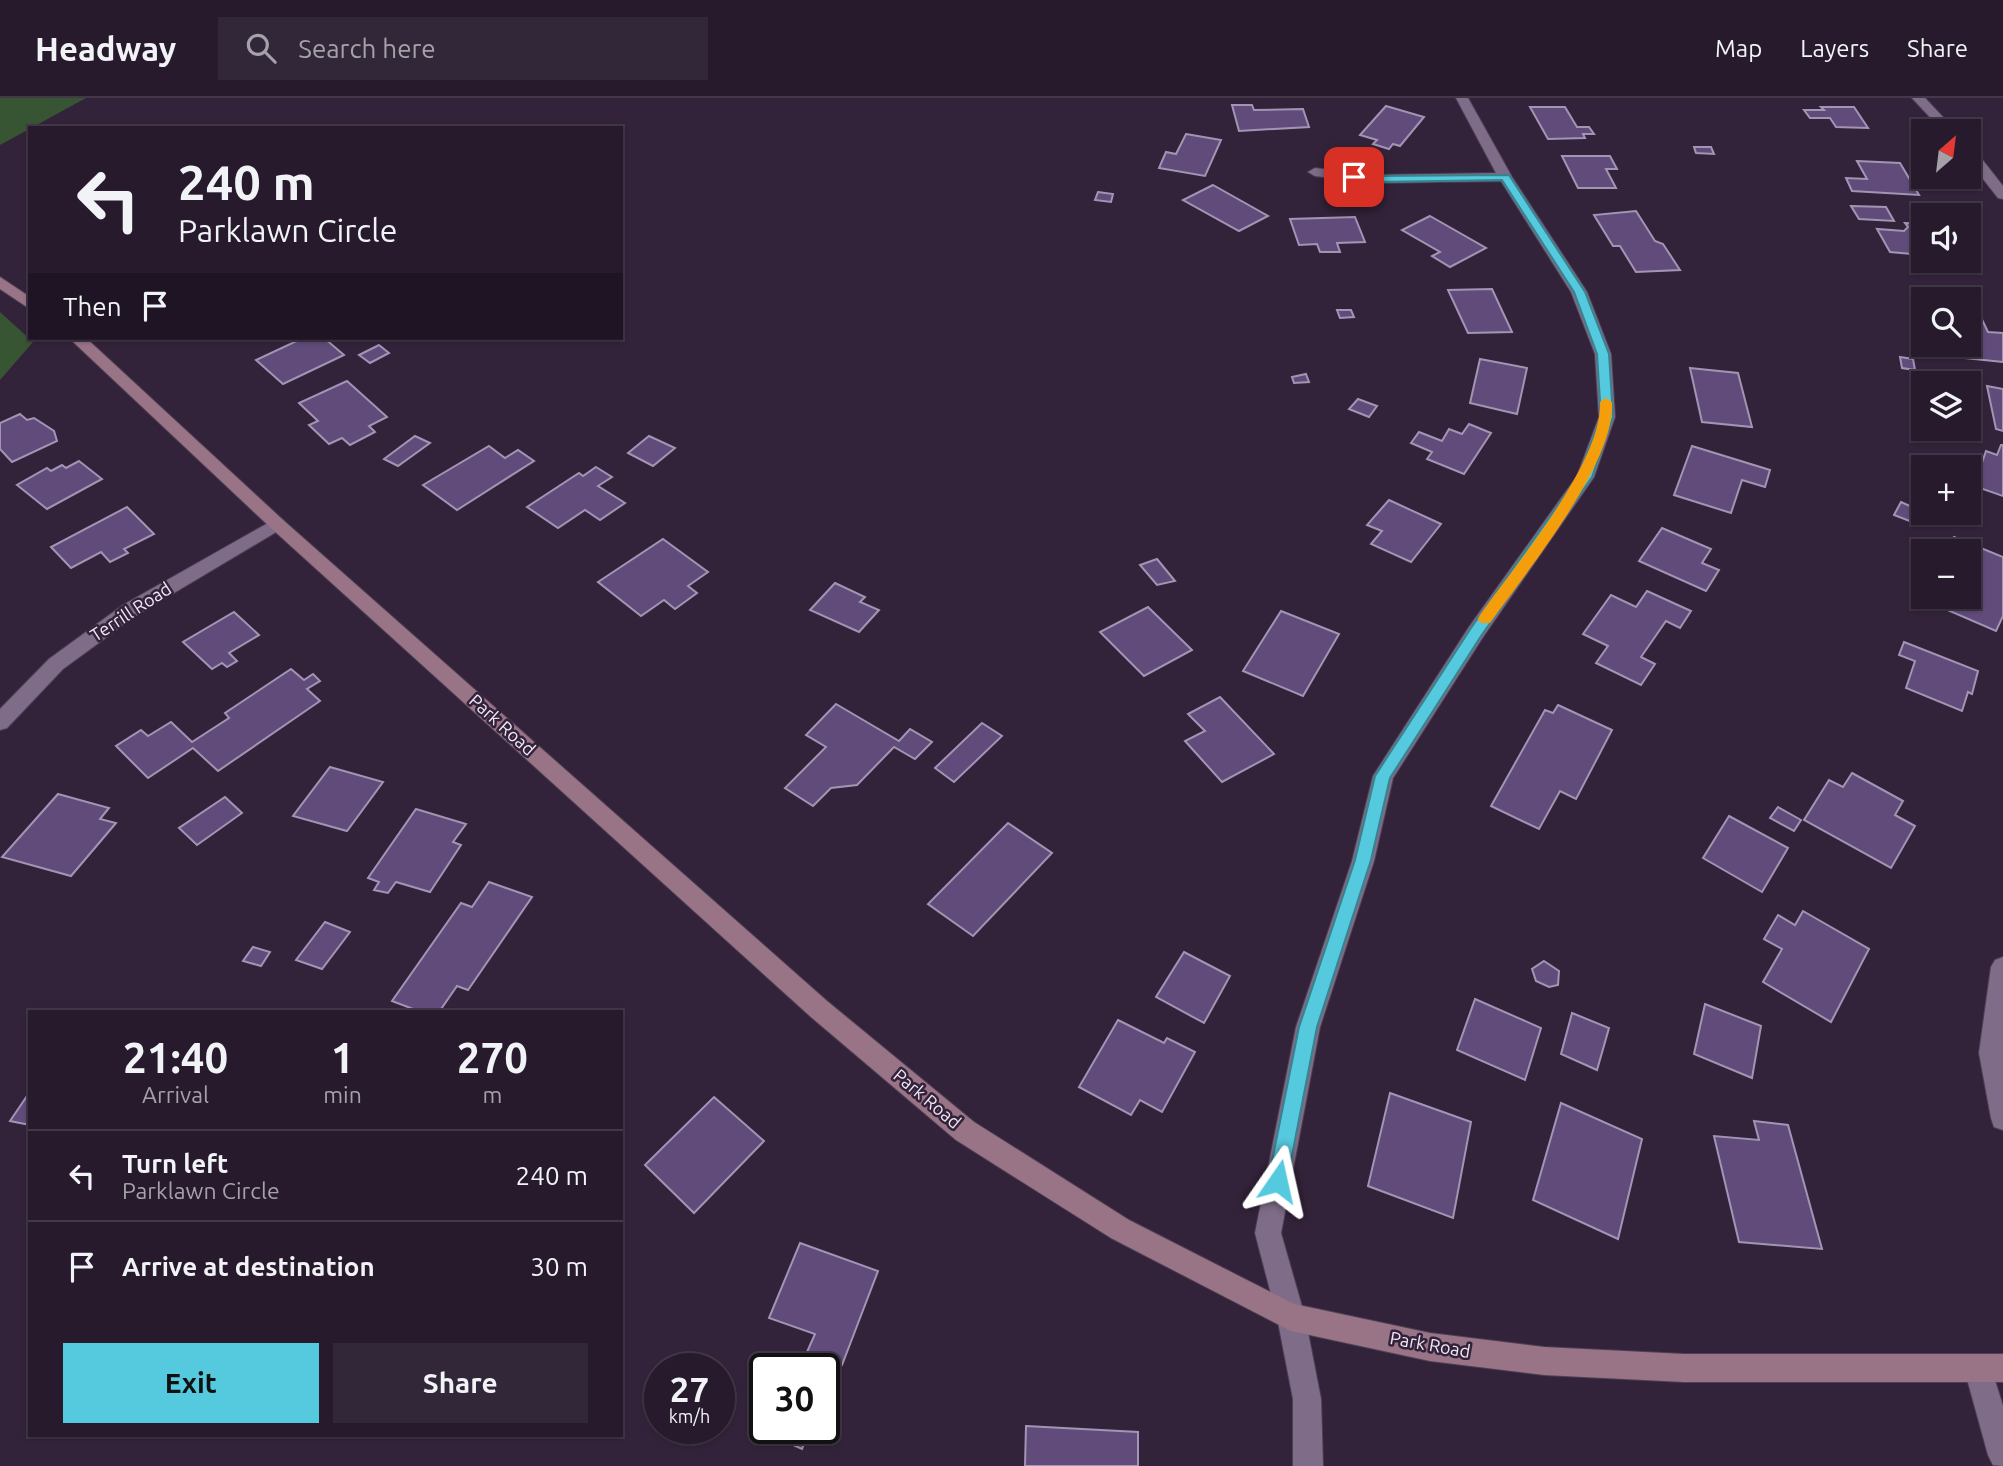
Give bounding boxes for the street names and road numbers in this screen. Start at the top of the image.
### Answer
street label: Terrill Road [86,578,175,645]
street label: Park Road [466,690,540,759]
street label: Park Road [890,1064,965,1132]
street label: Park Road [1388,1327,1472,1361]

